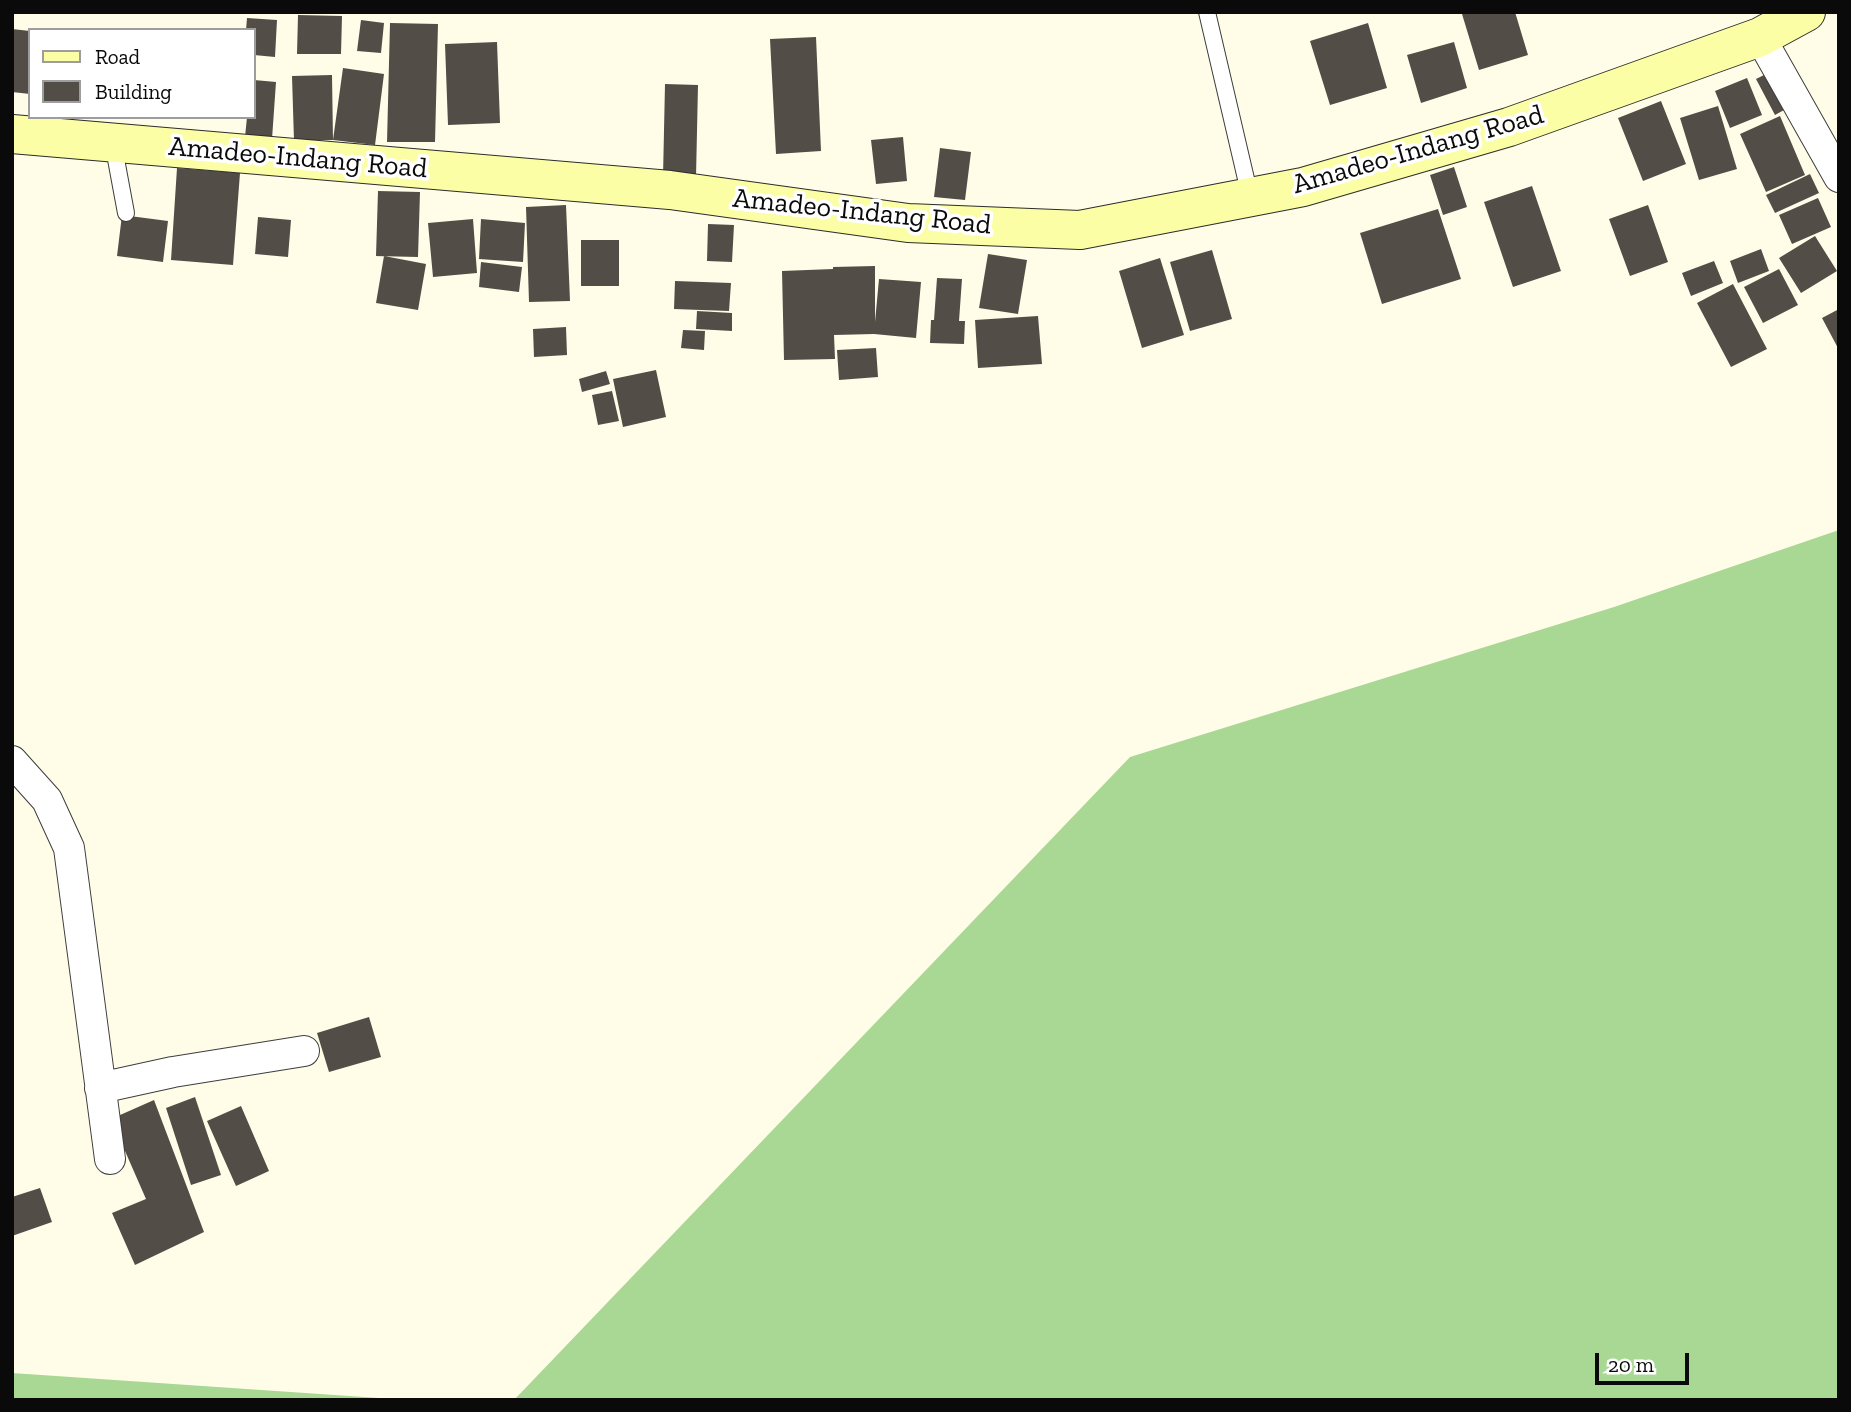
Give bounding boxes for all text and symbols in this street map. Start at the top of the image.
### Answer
legend [28,28,256,119]
text: Road [95,44,140,69]
text: Building [95,79,172,104]
street label: Amadeo-Indang Road [1289,98,1547,202]
street label: Amadeo-Indang Road [167,130,429,186]
street label: Amadeo-Indang Road [731,182,993,242]
scale bar [1599,1338,1694,1382]
text: 20 m [1608,1352,1654,1377]

